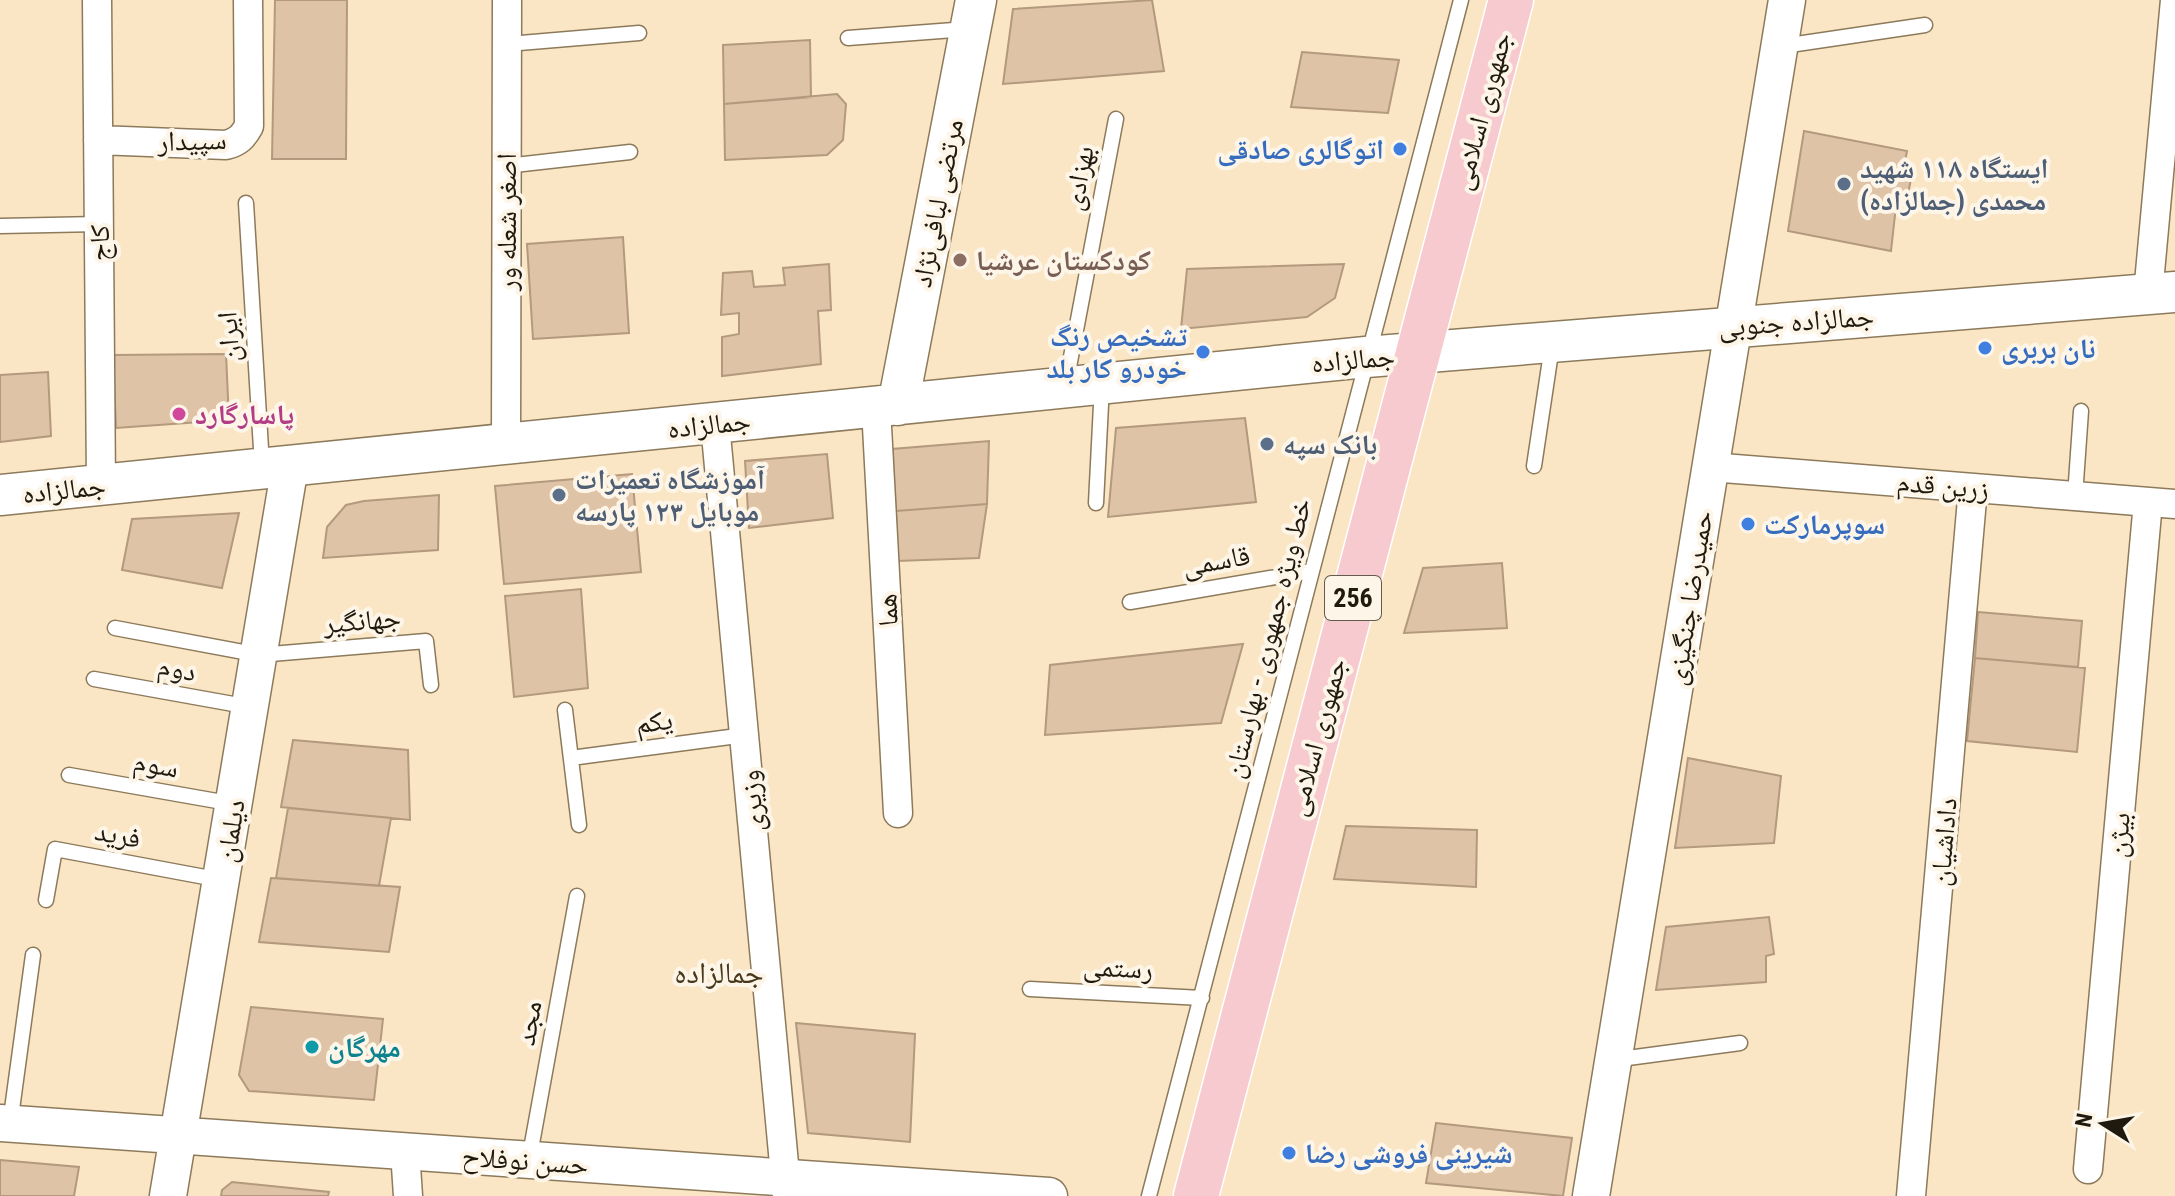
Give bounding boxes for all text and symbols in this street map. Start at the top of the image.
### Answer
street label: جمهوری اسلامی [1445,29,1519,194]
street label: مرتضی لبافی‌نژاد [905,116,971,290]
street label: سپیدار [156,123,227,158]
place label: اتوگالری صادقی [1217,133,1384,167]
marker: اتوگالری صادقی [1391,140,1409,158]
street label: بهزادی [1056,143,1101,213]
place label: ایستگاه ۱۱۸ شهید محمدی (جمالزاده) [1860,152,2049,217]
street label: اصغر شعله ور [490,153,523,292]
marker: ایستگاه ۱۱۸ شهید محمدی (جمالزاده) [1835,175,1853,193]
street label: کاج [83,224,117,261]
place label: کودکستان عرشیا [976,244,1151,277]
marker: کودکستان عرشیا [951,251,969,269]
street label: جمالزاده جنوبی [1717,300,1875,344]
street label: ایران [210,311,247,363]
place label: تشخیص رنگ خودرو کار بلد [1046,320,1187,385]
place label: نان بربری [2001,332,2095,365]
street label: جمالزاده [1310,339,1396,380]
marker: نان بربری [1976,339,1994,357]
marker: تشخیص رنگ خودرو کار بلد [1194,343,1212,361]
place label: پاسارگارد [195,398,294,431]
street label: جمالزاده [666,404,752,445]
marker: پاسارگارد [170,405,188,423]
place label: بانک سپه [1283,428,1377,461]
marker: بانک سپه [1258,435,1276,453]
place label: آموزشگاه تعمیرات موبایل ۱۲۳ پارسه [575,463,765,529]
street label: زرین قدم [1895,465,1991,508]
street label: جمالزاده [21,469,107,510]
marker: آموزشگاه تعمیرات موبایل ۱۲۳ پارسه [550,486,568,504]
street label: خط ویژه جمهوری - بهارستان [1217,495,1318,781]
street label: حمیدرضا چنگیزی [1659,508,1720,688]
place label: سوپرمارکت [1764,508,1885,541]
marker: سوپرمارکت [1739,515,1757,533]
street label: قاسمی [1180,538,1253,584]
road number: 256 [1325,576,1381,620]
street label: هما [870,593,905,627]
street label: جهانگیر [321,601,402,640]
street label: دوم [155,649,199,690]
street label: جمهوری اسلامی [1280,655,1354,820]
street label: یکم [633,703,675,742]
street label: سوم [130,744,181,787]
street label: وزیری [732,769,771,833]
street label: دیلمان [209,797,252,865]
street label: داداشیان [1923,797,1964,888]
street label: بیژن [2100,811,2137,859]
street label: فرید [92,814,144,855]
street label: رستمی [1082,949,1154,987]
district label: جمالزاده [674,955,764,990]
street label: مجد [508,998,549,1048]
place label: مهرگان [328,1031,401,1064]
marker: مهرگان [303,1038,321,1056]
north arrow [2063,1084,2143,1164]
text: N [2070,1111,2097,1129]
place label: شیرینی فروشی رضا [1305,1137,1512,1171]
street label: حسن نوفلاح [461,1140,589,1182]
marker: شیرینی فروشی رضا [1280,1144,1298,1162]

